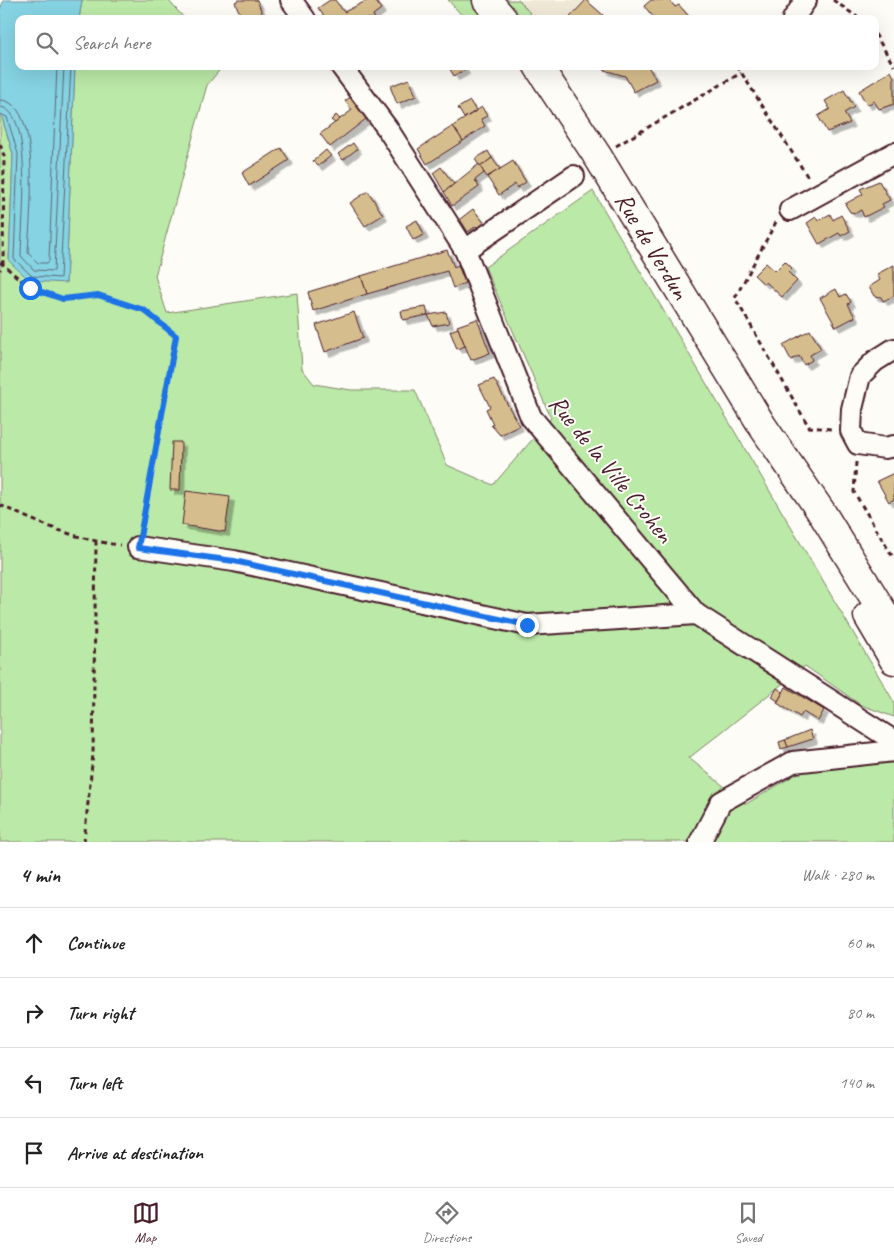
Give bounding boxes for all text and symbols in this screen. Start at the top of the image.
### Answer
search box [15,15,879,70]
icon: search [33,29,61,57]
text: Search here [73,31,150,55]
street label: Rue de Verdun [608,187,697,306]
route start [19,277,42,300]
street label: Rue de la Ville Crohen [541,388,681,550]
route end [516,614,539,637]
text: 4 min [20,862,60,888]
text: Walk · 280 m [802,865,874,885]
icon: ahead [20,929,48,957]
text: Continue [67,931,124,955]
text: 60 m [847,933,874,953]
icon: right [20,999,48,1027]
text: Turn right [67,1001,134,1025]
text: 80 m [847,1003,874,1023]
icon: left [20,1069,48,1097]
text: Turn left [67,1071,122,1095]
text: 140 m [840,1073,874,1093]
icon: arrive [20,1139,48,1167]
text: Arrive at destination [67,1141,203,1165]
tab: Map [132,1199,160,1246]
tab: Directions [423,1199,471,1246]
tab: Saved [734,1199,762,1246]

